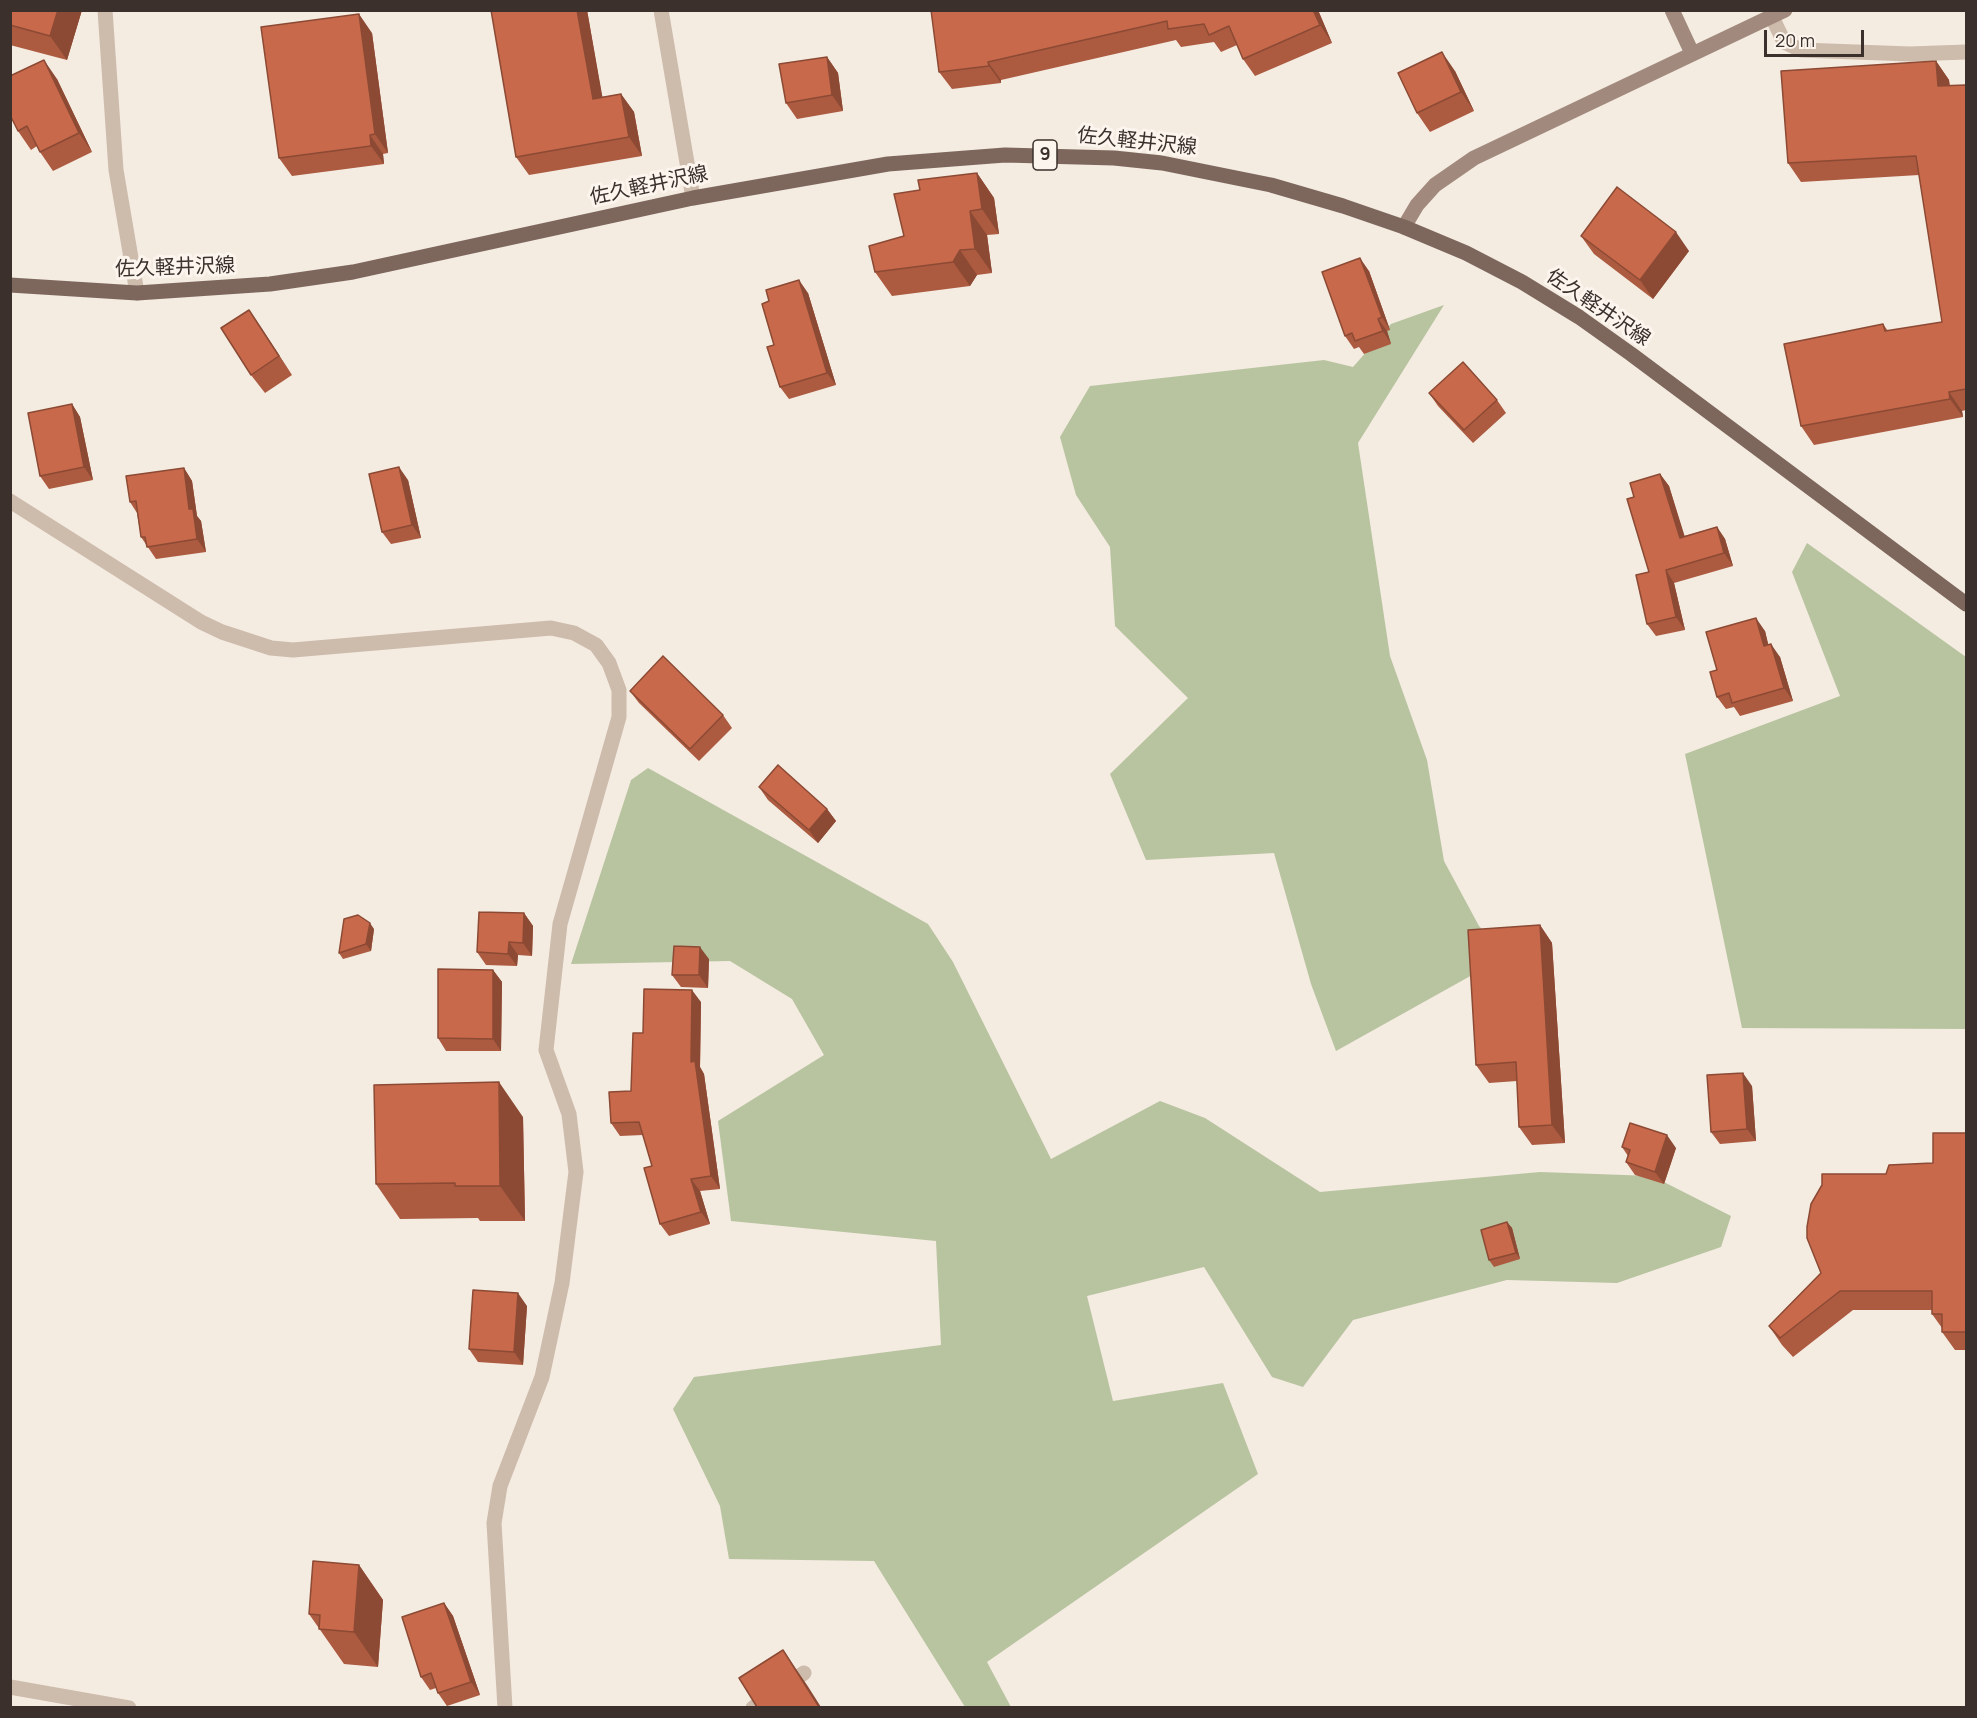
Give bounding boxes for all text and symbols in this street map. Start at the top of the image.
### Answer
scale bar [1767,18,1868,56]
text: 20 m [1775,28,1815,52]
street label: 佐久軽井沢線 [1076,124,1198,160]
road number: 9 [1033,140,1057,170]
street label: 佐久軽井沢線 [588,162,710,210]
street label: 佐久軽井沢線 [115,254,235,282]
street label: 佐久軽井沢線 [1542,265,1654,351]

